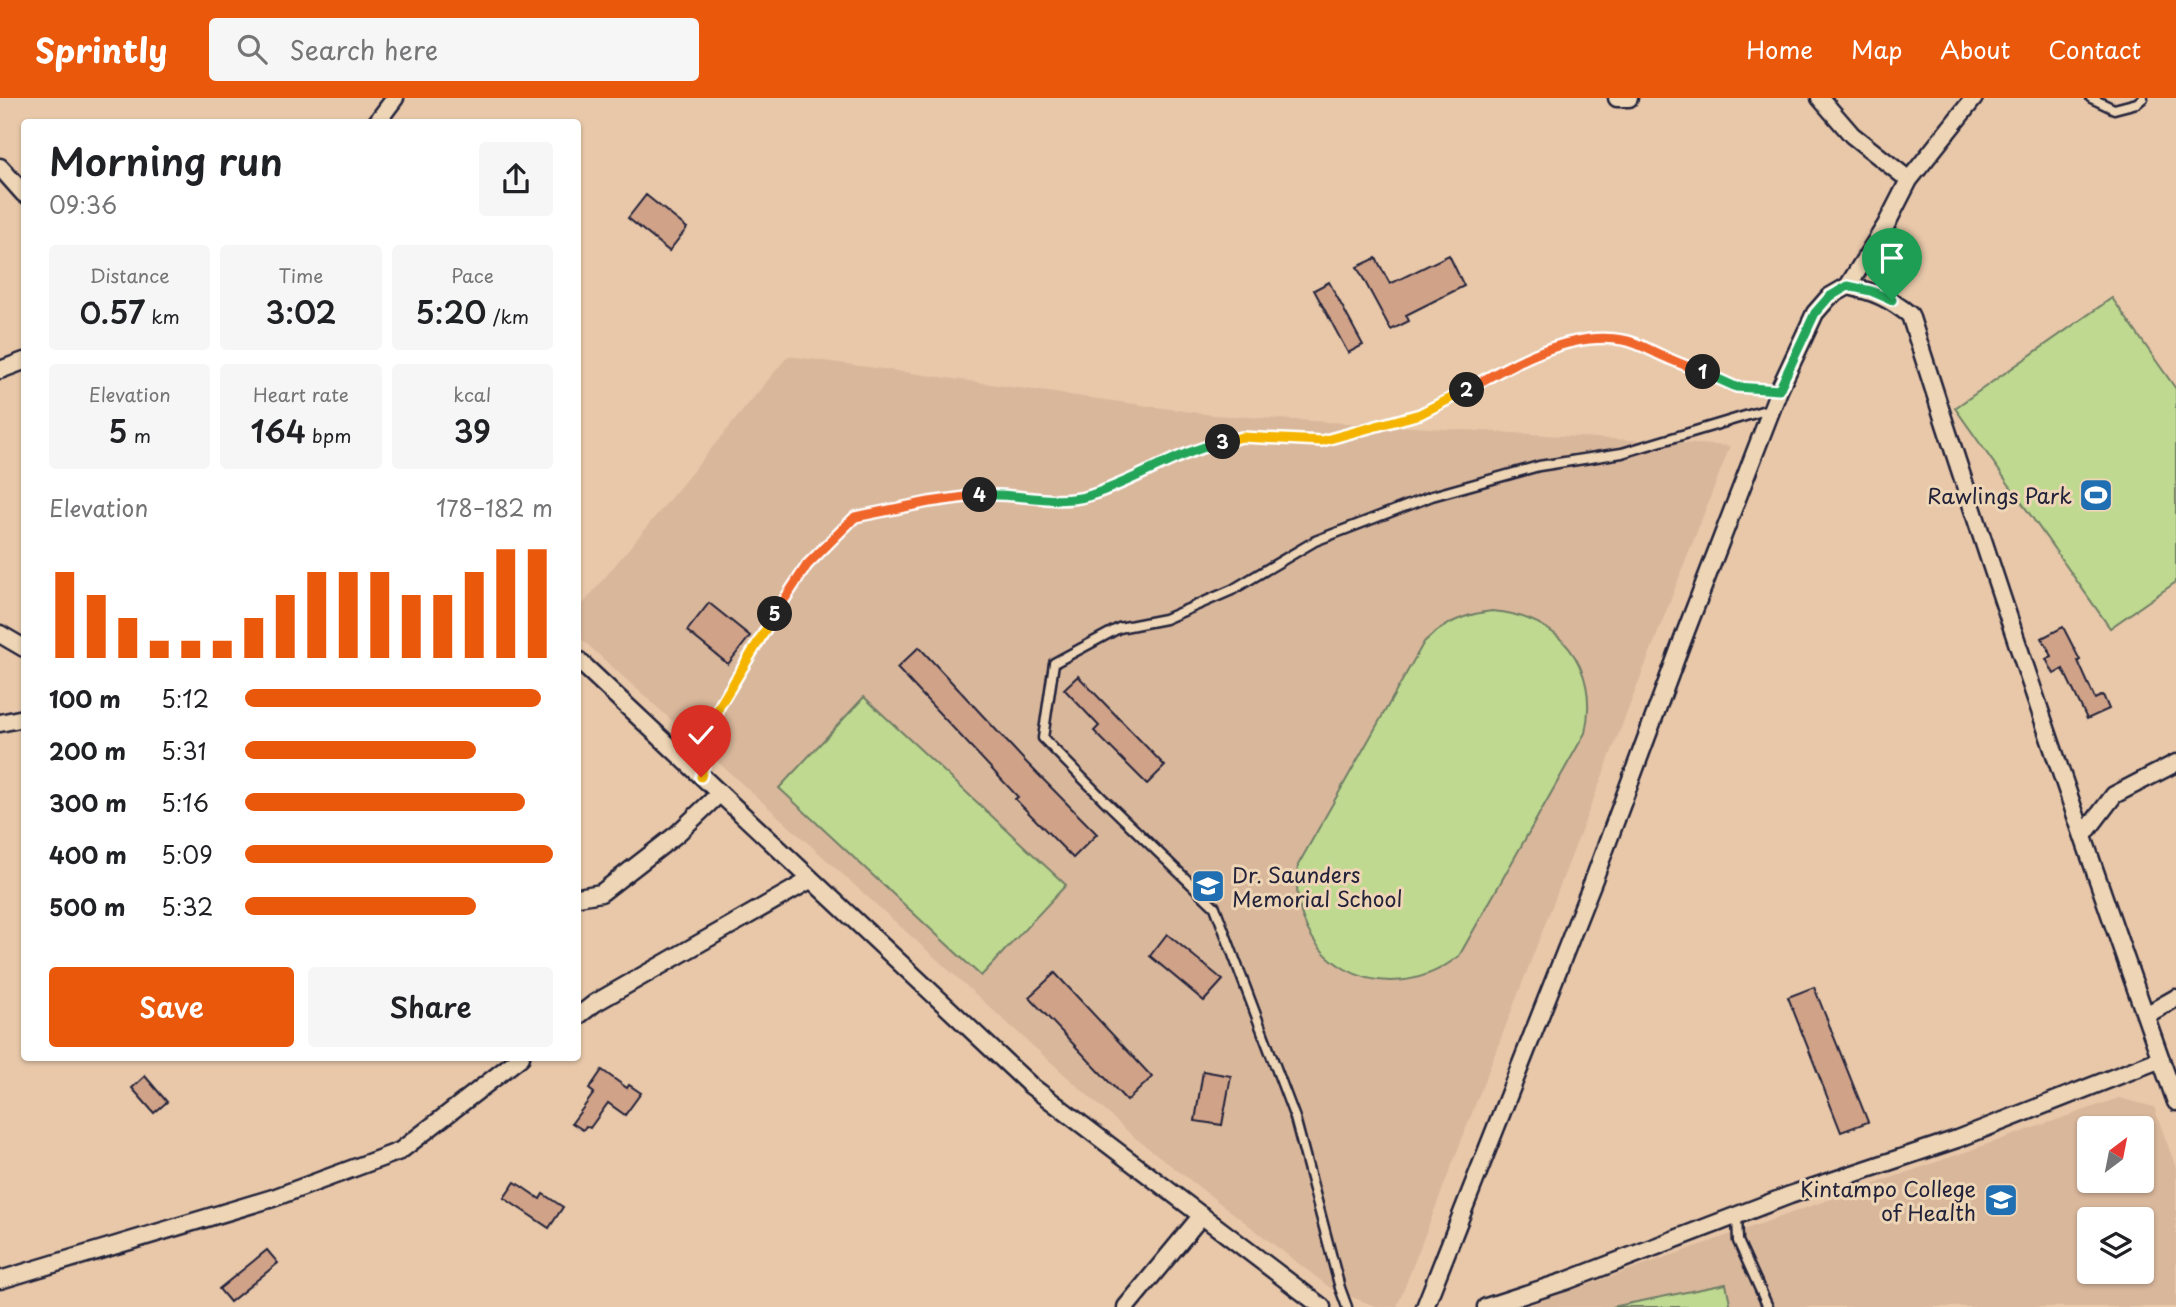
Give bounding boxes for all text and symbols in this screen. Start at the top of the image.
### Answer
search box [209,18,699,81]
text: Sprintly [35,24,167,74]
icon: search [233,30,271,68]
text: Search here [289,30,438,69]
text: Home [1746,31,1813,67]
text: Map [1851,31,1902,67]
text: About [1940,31,2010,67]
text: Contact [2048,31,2141,67]
text: Morning run [49,132,283,189]
button: share [479,142,553,216]
text: 09:36 [49,187,117,222]
pin [1862,228,1922,300]
icon: arrive [1873,239,1911,277]
text: Distance [90,261,170,289]
text: Time [279,261,323,289]
text: Pace [451,261,494,289]
text: 0.57 [79,289,145,334]
text: 3:02 [266,289,336,334]
text: 5:20 [416,289,487,334]
text: km [145,302,180,330]
text: /km [487,302,529,330]
pin: 1 [1686,354,1720,390]
text: 1 [1698,357,1707,385]
pin: 2 [1450,372,1484,408]
text: 2 [1460,375,1473,403]
text: Elevation [89,380,171,408]
text: Heart rate [253,380,349,408]
text: kcal [453,380,491,408]
text: 5 [108,408,128,453]
text: 164 [251,408,306,453]
text: 39 [454,408,491,453]
text: m [128,421,151,449]
text: bpm [306,421,351,449]
pin: 3 [1206,424,1240,460]
text: 3 [1216,427,1229,455]
sports icon: Rawlings Park [2077,476,2115,514]
pin: 4 [962,478,998,512]
place label: Rawlings Park [1927,479,2072,511]
text: 4 [973,480,986,508]
text: Elevation [49,490,148,525]
text: 178–182 m [436,490,553,525]
pin: 5 [758,596,792,632]
text: 5 [768,599,781,627]
text: 100 m [49,681,121,716]
text: 5:12 [161,681,209,716]
pin [671,705,731,777]
icon: check [682,716,720,754]
text: 200 m [49,733,126,768]
text: 5:31 [161,733,206,768]
text: 300 m [49,785,127,820]
text: 5:16 [161,785,209,820]
text: 400 m [49,837,127,872]
text: 5:09 [161,837,213,872]
place label: Dr. Saunders Memorial School [1232,858,1402,914]
school or university icon: Dr. Saunders Memorial School [1189,867,1227,905]
text: 500 m [49,889,126,924]
text: 5:32 [161,889,213,924]
button: Save [49,967,294,1047]
button: Share [308,967,553,1047]
north arrow [2077,1116,2154,1194]
map controls [2077,1116,2154,1284]
place label: Kintampo College of Health [1800,1172,1976,1228]
school or university icon: Kintampo College of Health [1982,1181,2020,1219]
button: layers [2077,1207,2154,1284]

